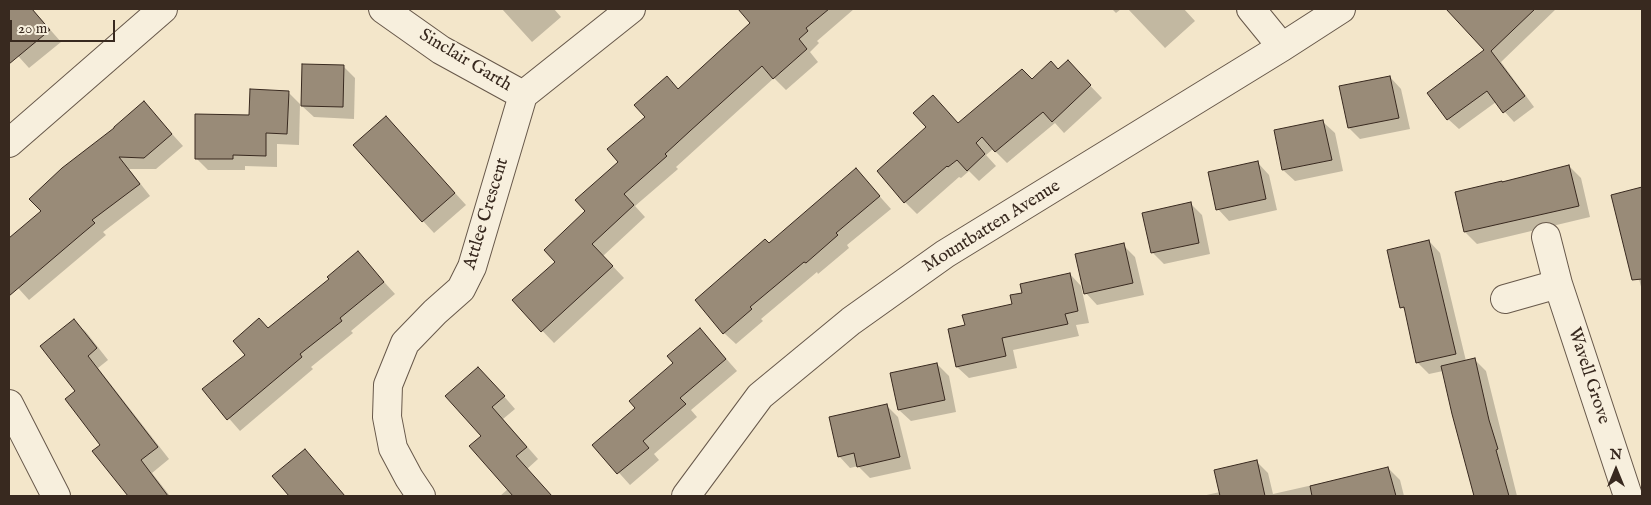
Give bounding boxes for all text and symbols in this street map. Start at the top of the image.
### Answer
scale bar [12,10,118,42]
text: 20 m [18,19,47,38]
street label: Sinclair Garth [415,25,515,97]
street label: Attlee Crescent [460,156,514,272]
street label: Mountbatten Avenue [919,176,1065,278]
street label: Wavell Grove [1562,325,1614,427]
north arrow [1591,445,1641,495]
text: N [1610,446,1622,464]

